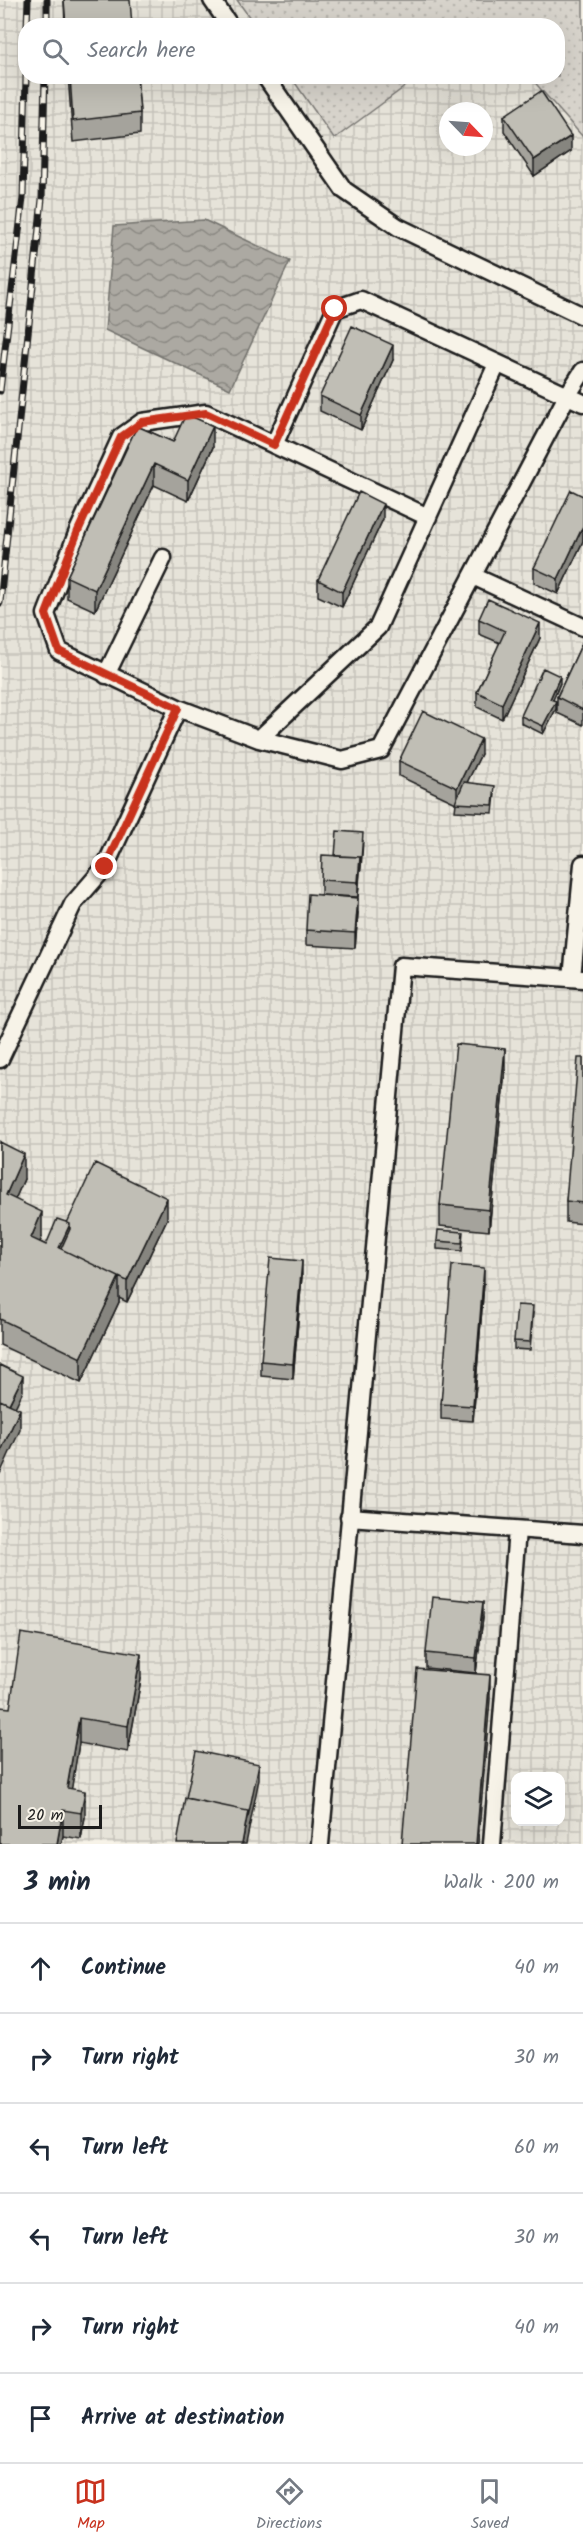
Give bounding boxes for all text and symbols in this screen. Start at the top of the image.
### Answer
search box [18,18,565,84]
text: Search here [87,34,195,69]
icon: search [39,35,72,68]
north arrow [439,102,493,156]
route start [321,295,347,321]
route end [91,853,117,879]
map controls [511,1772,565,1826]
button: layers [511,1772,565,1826]
scale bar [18,1802,102,1830]
text: 20 m [27,1803,63,1828]
text: 3 min [24,1862,91,1904]
text: Walk · 200 m [443,1867,559,1899]
text: Continue [81,1951,166,1986]
icon: ahead [24,1952,57,1985]
text: 40 m [514,1952,559,1984]
text: Turn right [81,2041,179,2076]
icon: right [24,2042,57,2075]
text: 30 m [514,2042,559,2074]
text: Turn left [81,2131,168,2166]
icon: left [24,2132,57,2165]
text: 60 m [514,2132,559,2164]
text: Turn left [81,2221,168,2256]
icon: left [24,2222,57,2255]
text: 30 m [514,2222,559,2254]
text: Turn right [81,2311,179,2346]
icon: right [24,2312,57,2345]
text: 40 m [514,2312,559,2344]
text: Arrive at destination [81,2401,284,2436]
icon: arrive [24,2402,57,2435]
tab: Map [74,2475,107,2536]
tab: Directions [256,2475,322,2536]
tab: Saved [471,2475,509,2536]

